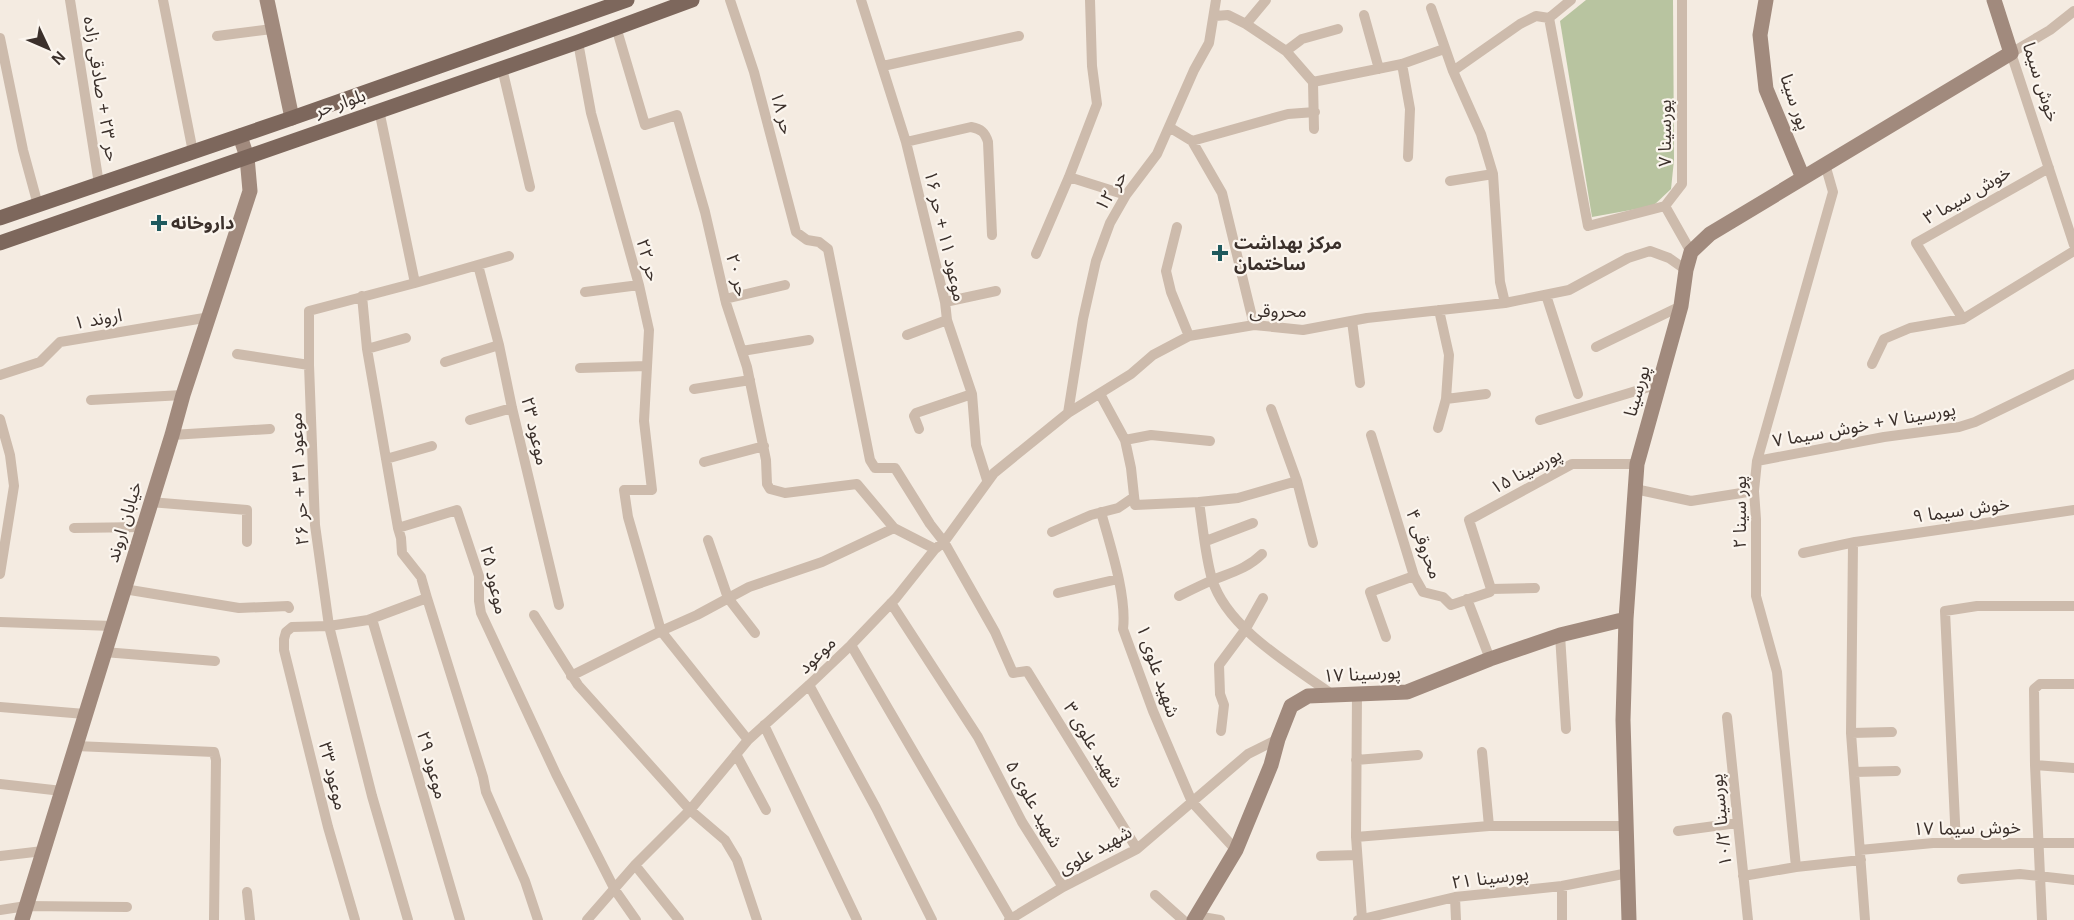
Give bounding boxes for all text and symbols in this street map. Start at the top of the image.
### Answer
street label: حر ۲۳ + صادقی زاده [79,15,122,163]
north arrow [18,18,78,78]
street label: خوش سیما [2018,40,2063,125]
text: N [48,48,69,68]
street label: پور سینا [1775,71,1814,133]
street label: بلوار حر [311,85,368,122]
street label: حر ۱۸ [766,89,797,137]
street label: پورسینا ۷ [1655,99,1676,167]
street label: خوش سیما ۳ [1920,162,2015,229]
street label: حر ۱۲ [1091,167,1132,215]
street label: موعود ۱۱ + حر ۱۶ [919,169,970,304]
place label: داروخانه [171,213,234,234]
marker: داروخانه [152,216,166,230]
place label: مرکز بهداشت ساختمان [1234,233,1342,274]
street label: حر ۲۲ [631,236,664,284]
marker: مرکز بهداشت ساختمان [1211,244,1229,262]
street label: حر ۲۰ [721,252,752,299]
street label: محروقی [1249,301,1307,322]
street label: اروند ۱ [72,305,124,334]
street label: پورسینا [1620,363,1655,419]
street label: موعود ۲۳ [516,395,553,467]
street label: پورسینا ۷ + خوش سیما ۷ [1771,399,1957,452]
street label: موعود ۳۱ + حر ۲۶ [286,412,313,546]
street label: پورسینا ۱۵ [1487,444,1566,499]
street label: پور سینا ۲ [1730,475,1751,549]
street label: خیابان اروند [102,479,147,565]
street label: خوش سیما ۹ [1911,493,2011,528]
street label: محروقی ۴ [1401,506,1446,582]
street label: موعود ۲۵ [475,544,512,616]
street label: شهید علوی ۱ [1132,622,1183,720]
street label: موعود [794,632,841,678]
street label: پورسینا ۱۷ [1323,662,1401,687]
street label: شهید علوی ۳ [1059,699,1126,792]
street label: موعود ۲۹ [412,729,451,802]
street label: موعود ۳۳ [314,740,351,812]
street label: شهید علوی ۵ [1001,757,1066,852]
street label: پورسینا ۱۰/۲ [1706,773,1737,867]
street label: خوش سیما ۱۷ [1913,817,2021,840]
street label: شهید علوی [1055,822,1136,879]
street label: پورسینا ۲۱ [1450,863,1530,894]

